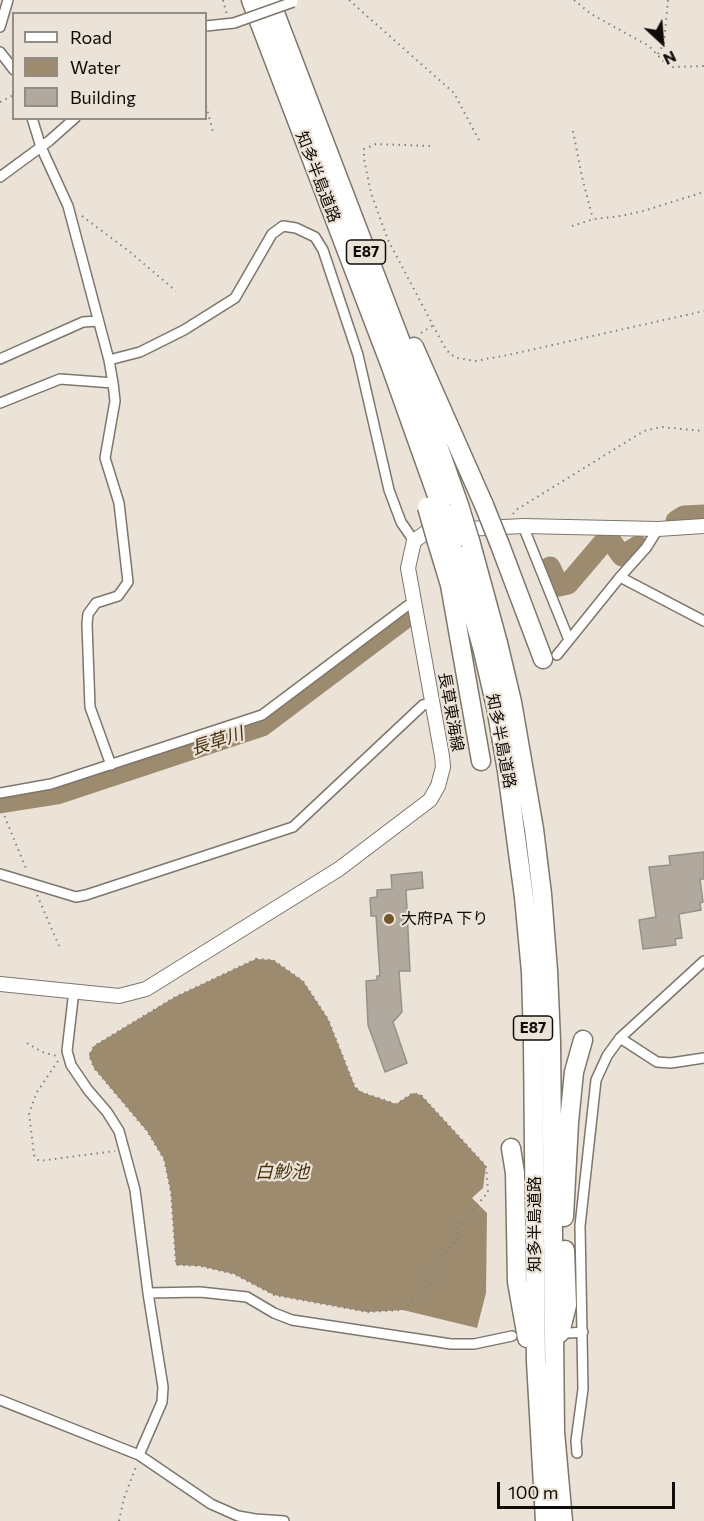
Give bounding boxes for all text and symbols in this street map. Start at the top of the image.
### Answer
legend [12,12,207,120]
north arrow [632,12,692,72]
text: Road [70,26,112,48]
text: N [661,47,680,70]
text: Water [70,56,121,78]
text: Building [70,86,136,108]
street label: 知多半島道路 [292,129,344,225]
road number: E87 [346,240,386,264]
street label: 長草東海線 [435,671,467,753]
street label: 知多半島道路 [482,692,520,790]
water label: 長草川 [188,722,246,760]
place label: 大府PA 下り [401,909,488,929]
marker: 大府PA 下り [382,912,396,926]
road number: E87 [514,1016,552,1040]
water label: 白魦池 [255,1161,309,1183]
street label: 知多半島道路 [525,1176,545,1272]
scale bar [500,1470,678,1508]
text: 100 m [508,1481,558,1503]

